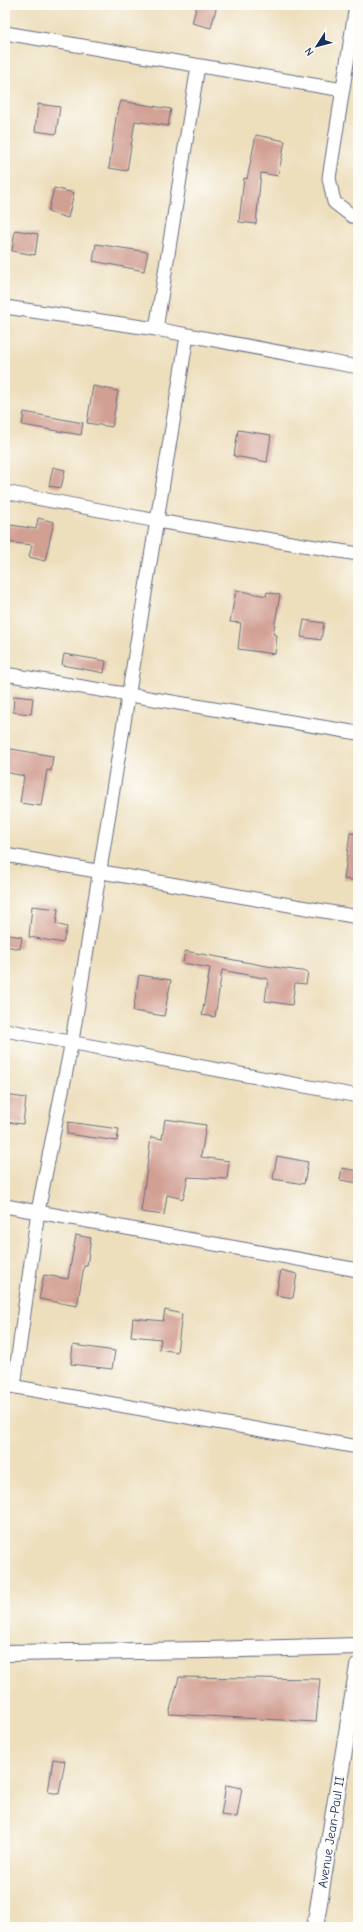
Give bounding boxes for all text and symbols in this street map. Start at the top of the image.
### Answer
north arrow [297,26,337,66]
text: N [302,45,317,58]
street label: Avenue Jean-Paul II [315,1775,347,1889]

